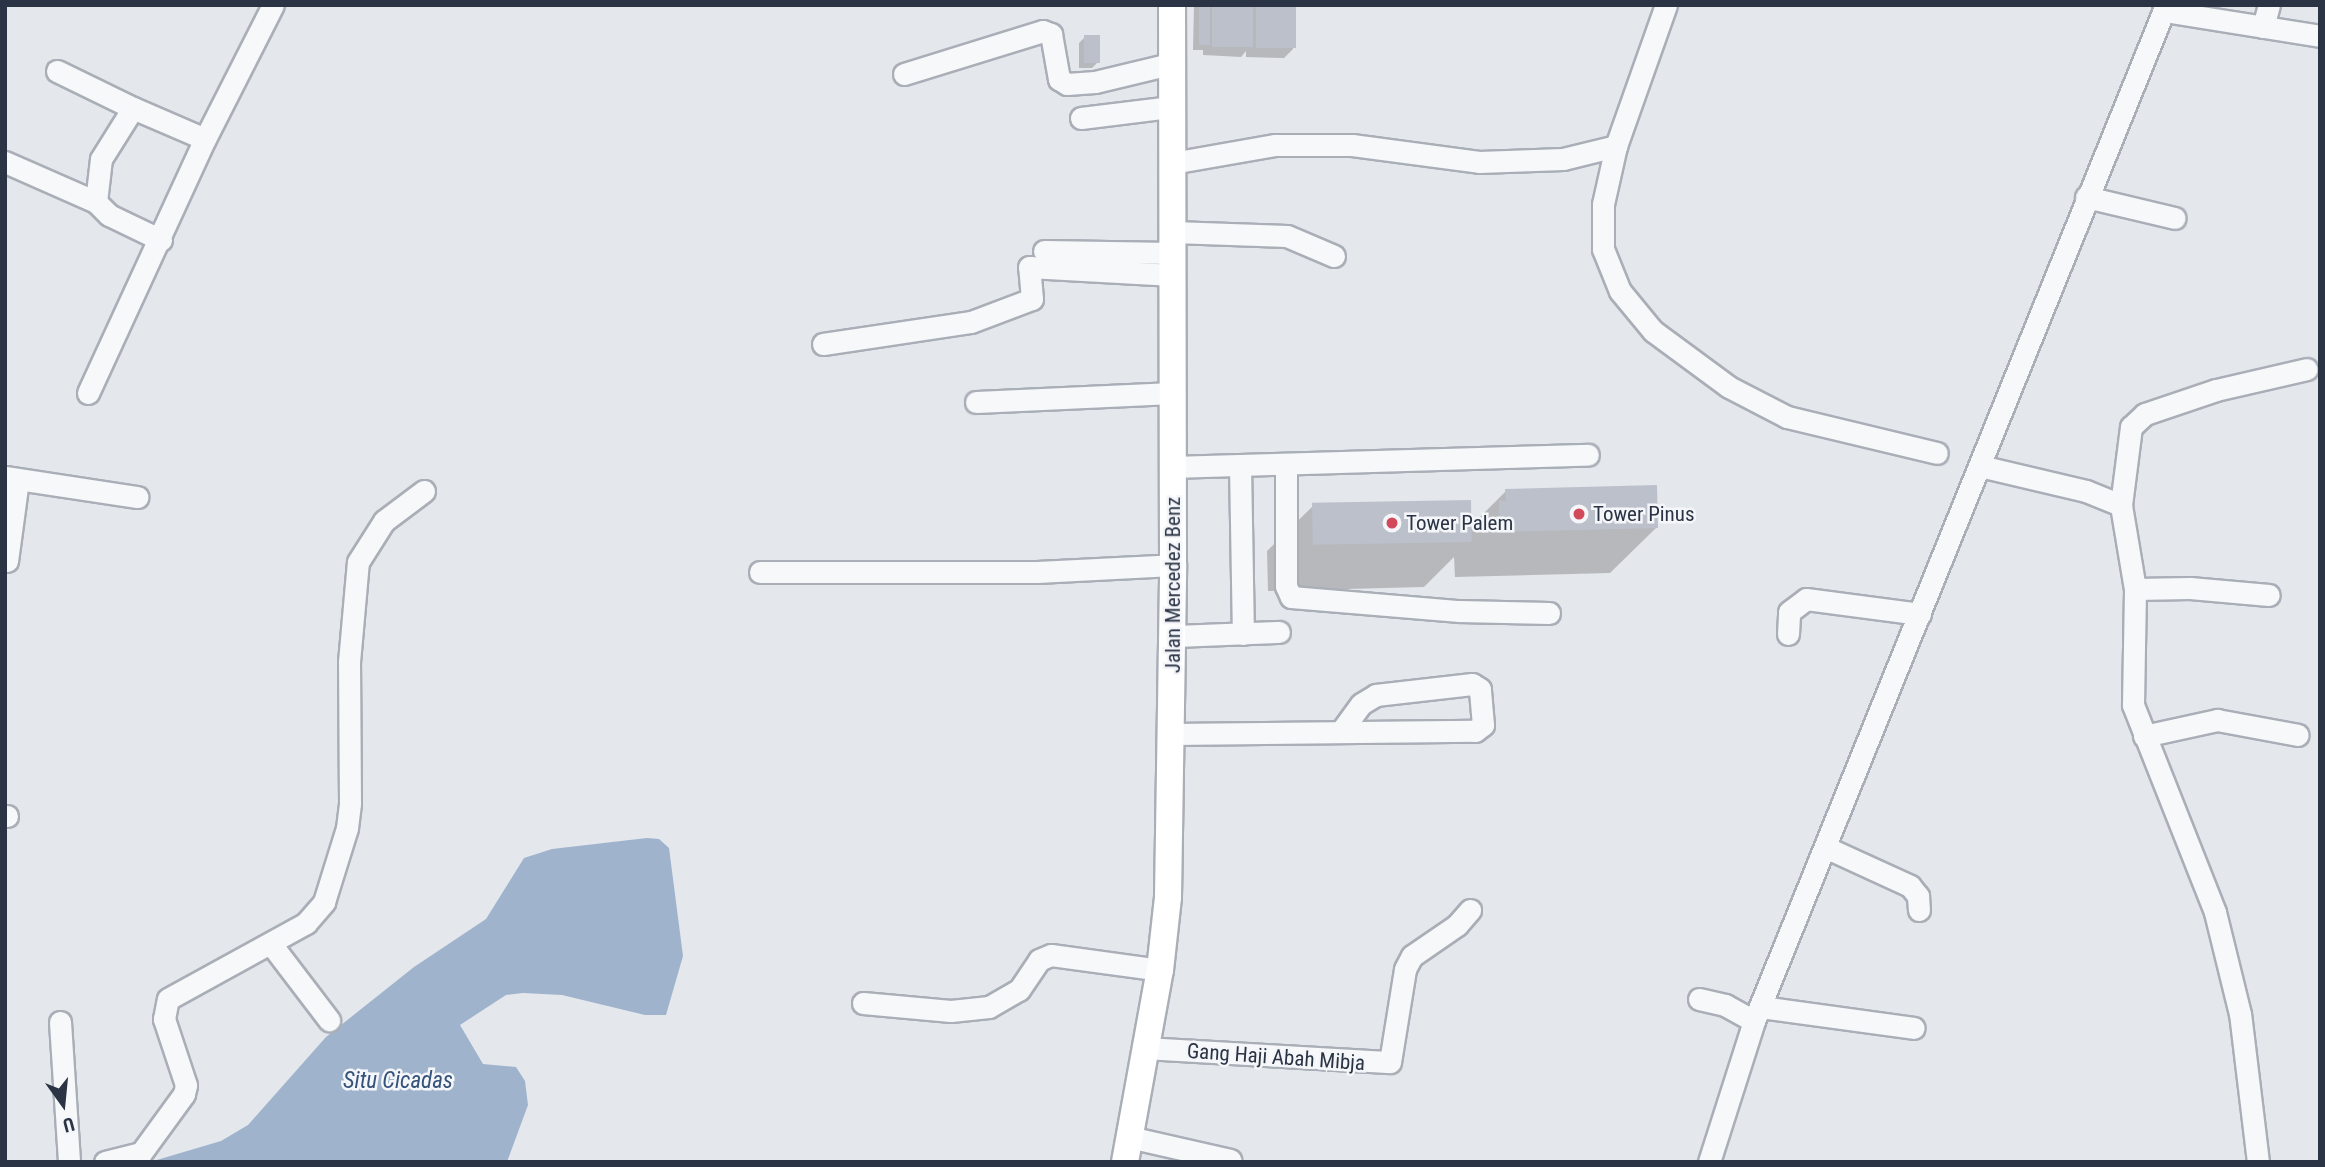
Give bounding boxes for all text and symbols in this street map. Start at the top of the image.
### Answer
street label: Jalan Mercedez Benz [1160,497,1186,673]
place label: Tower Pinus [1593,501,1695,527]
marker: Tower Pinus [1571,506,1587,522]
place label: Tower Palem [1406,510,1513,536]
marker: Tower Palem [1384,515,1400,531]
street label: Gang Haji Abah Mibja [1186,1038,1366,1076]
water label: Situ Cicadas [343,1067,453,1095]
north arrow [28,1069,98,1139]
text: U [60,1112,77,1137]

